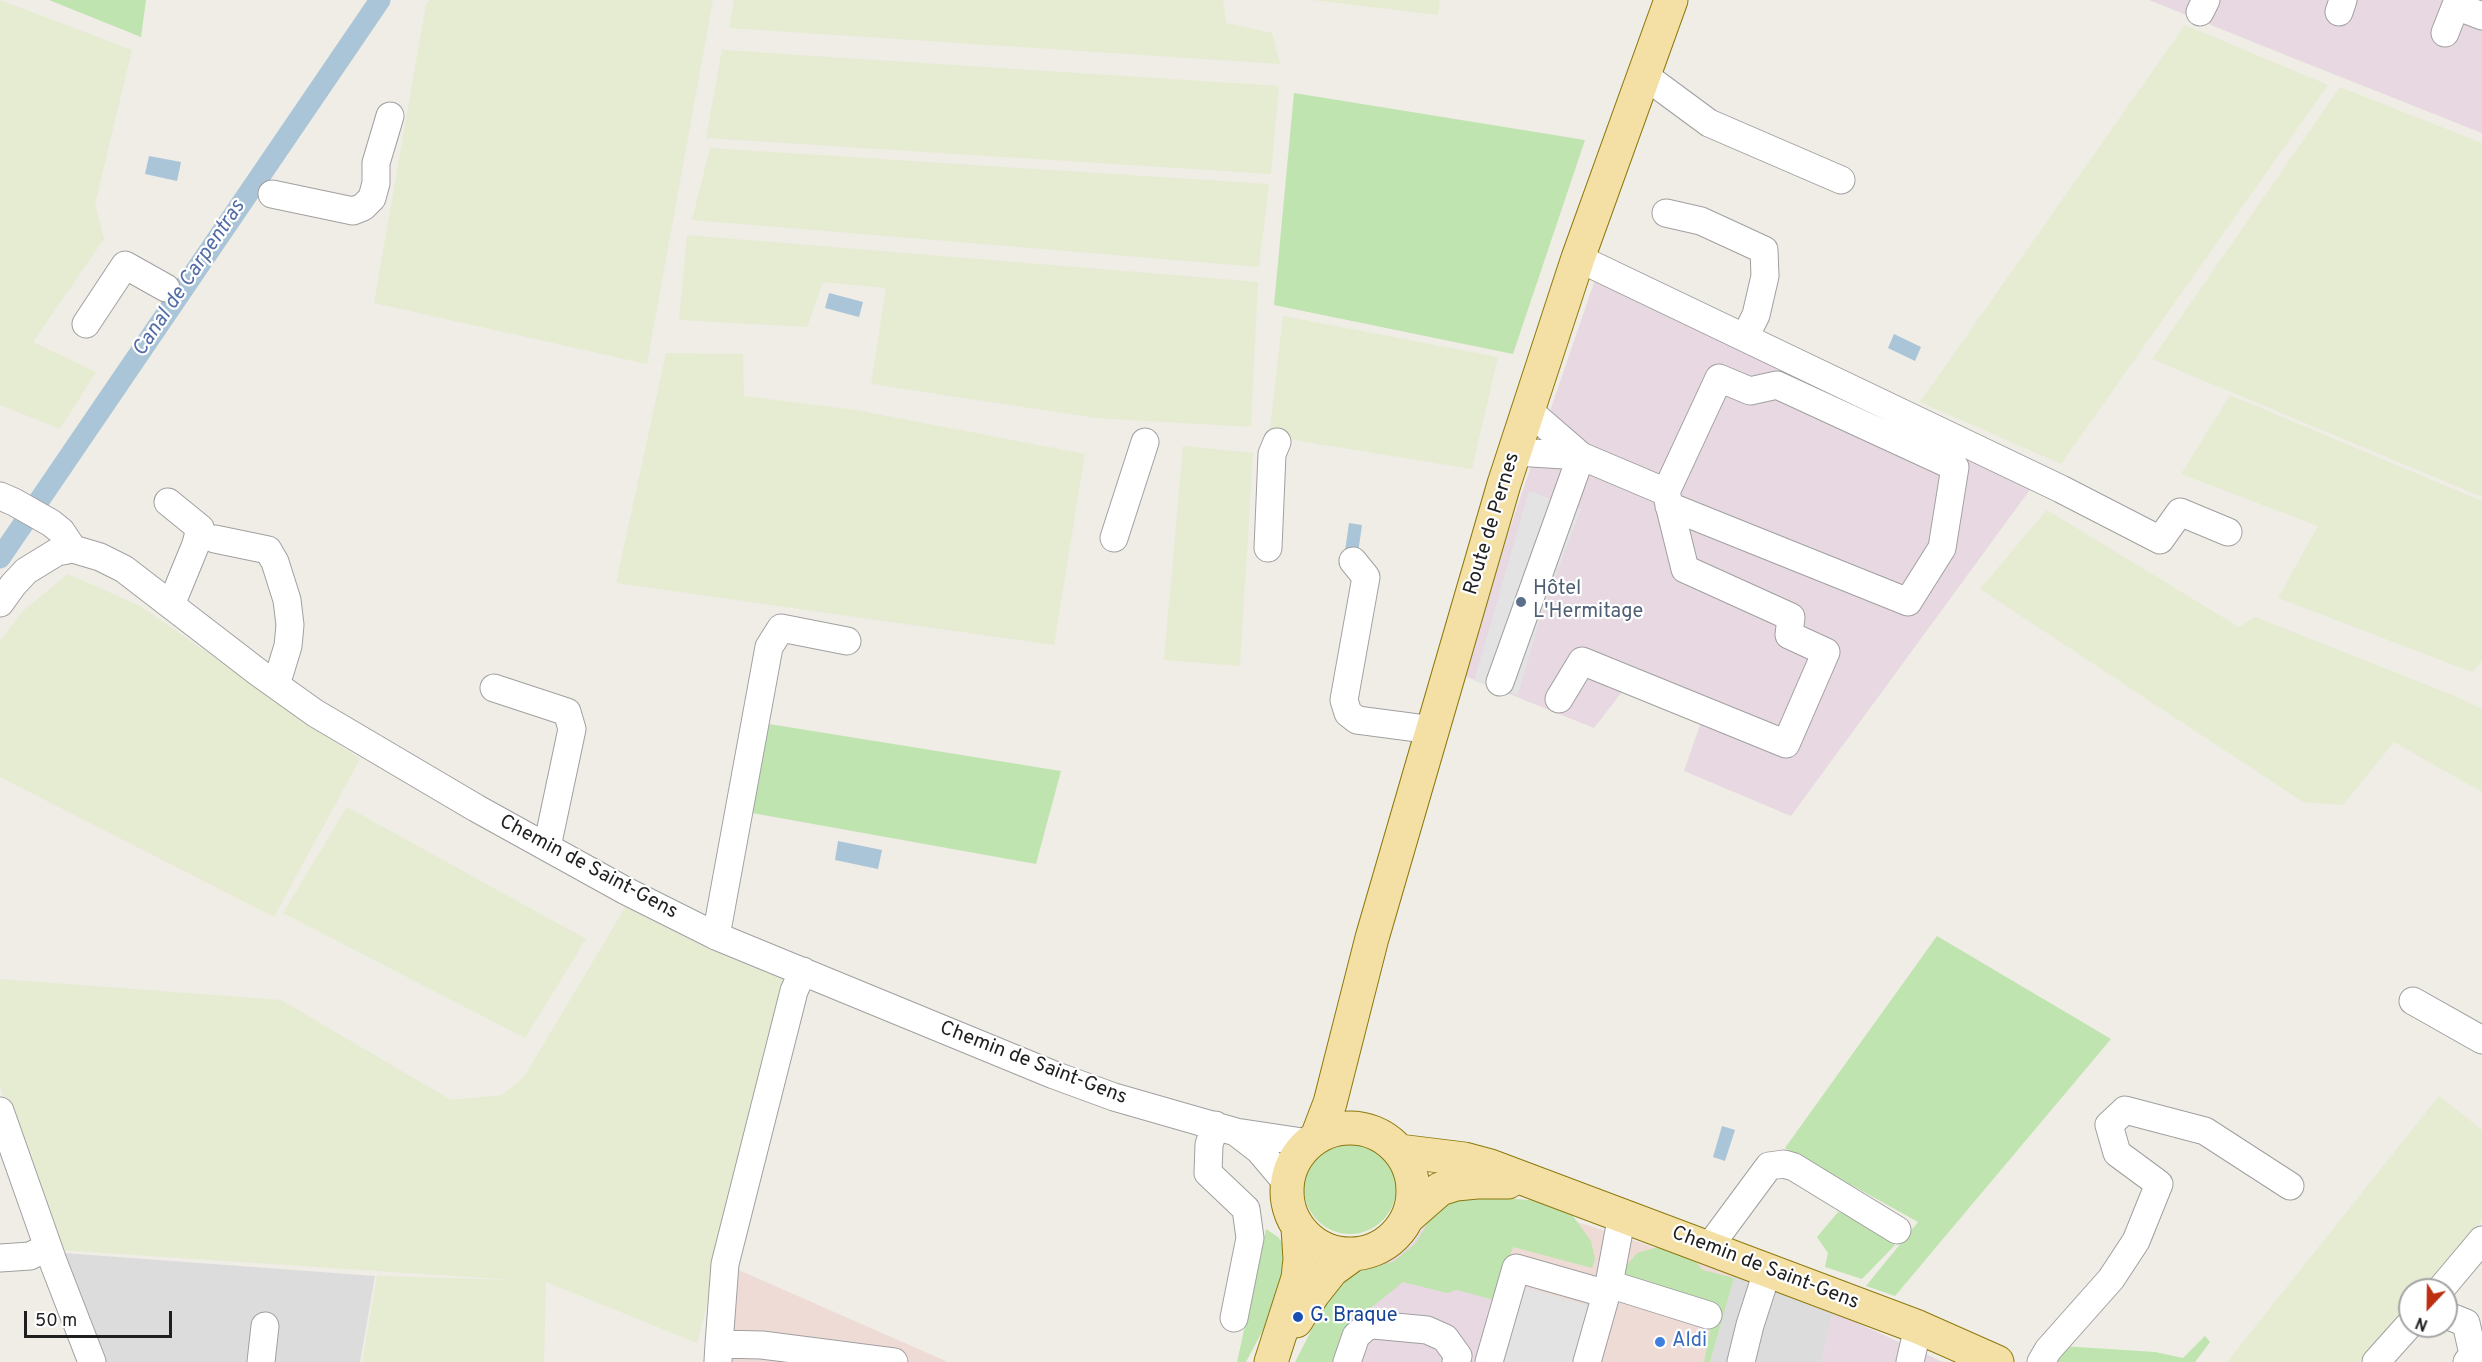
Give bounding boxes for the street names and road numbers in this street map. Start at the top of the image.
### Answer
street label: Route de Pernes [1460,450,1526,598]
street label: Chemin de Saint-Gens [495,811,681,925]
street label: Chemin de Saint-Gens [936,1017,1130,1111]
street label: Chemin de Saint-Gens [1668,1222,1862,1316]

